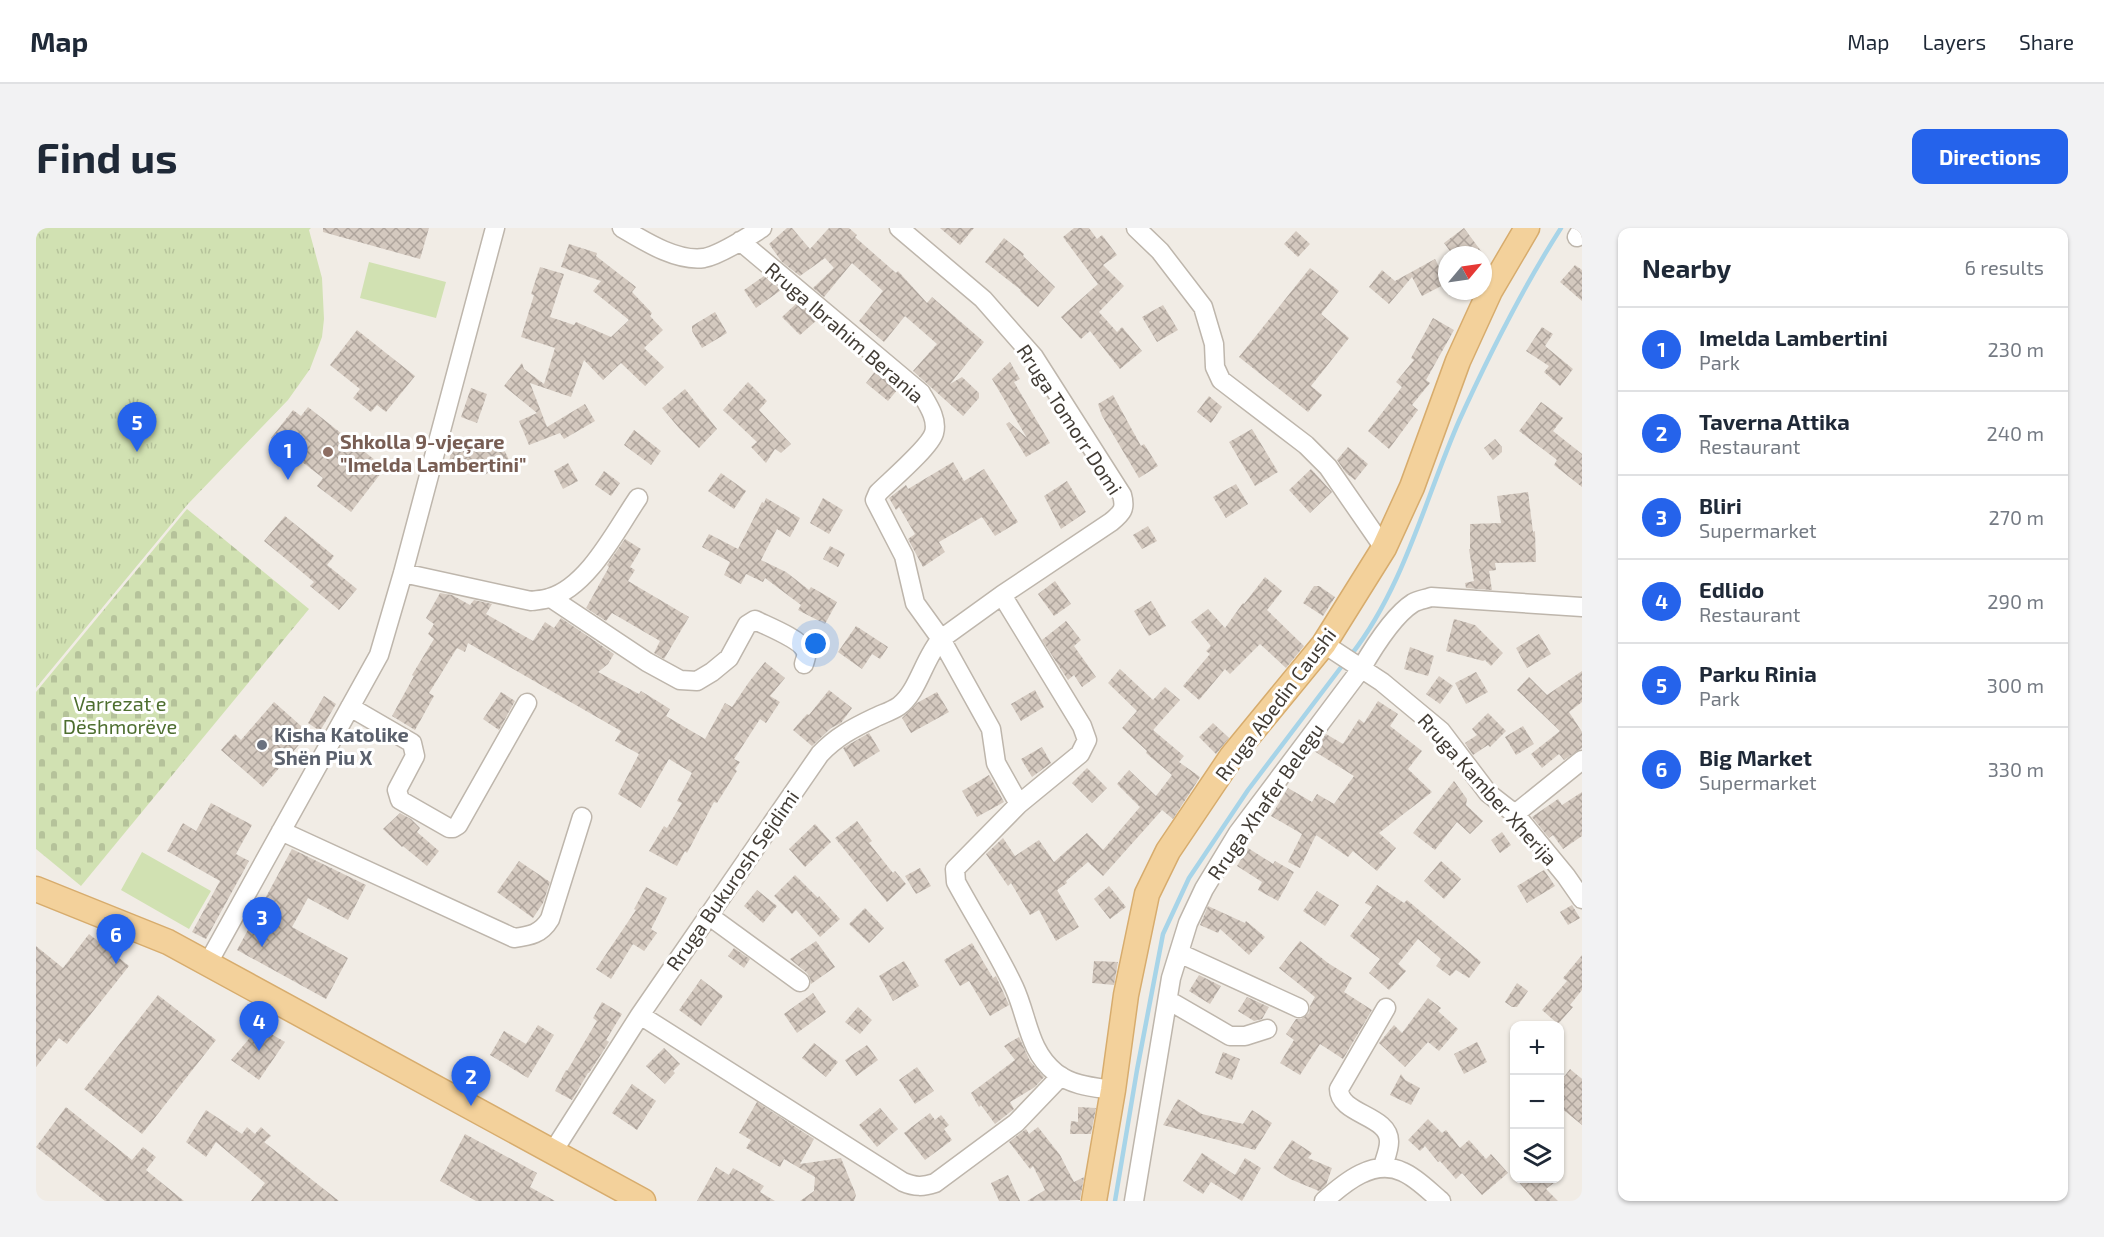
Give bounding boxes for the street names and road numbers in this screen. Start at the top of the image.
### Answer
street label: Rruga Ibrahim Berania [761,257,929,407]
street label: Rruga Tomorr Domi [1012,339,1128,499]
street label: Rruga Abedin Caushi [1210,623,1340,785]
street label: Rruga Kamber Xherija [1413,708,1563,870]
street label: Rruga Xhafer Belegu [1202,718,1328,884]
street label: Rruga Bukurosh Sejdimi [661,785,803,975]

